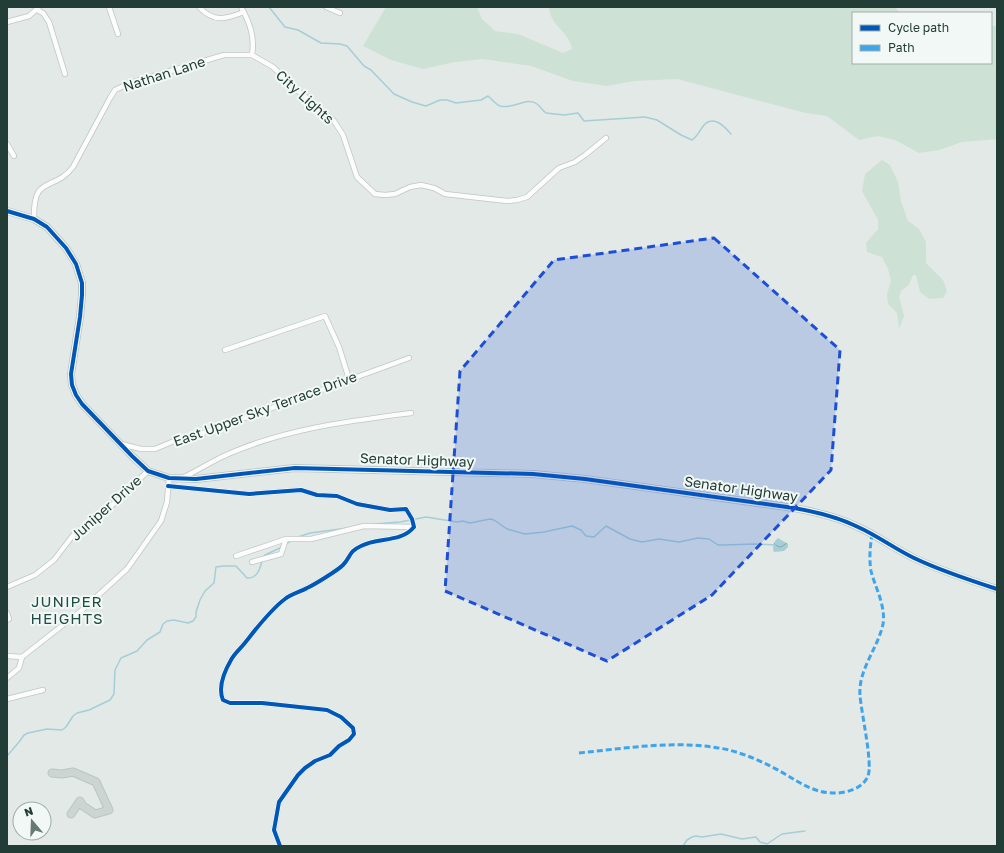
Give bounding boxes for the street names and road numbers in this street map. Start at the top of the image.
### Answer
street label: Nathan Lane [121,52,207,95]
street label: City Lights [273,66,338,127]
street label: East Upper Sky Terrace Drive [171,367,359,450]
street label: Senator Highway [360,449,475,470]
street label: Juniper Drive [67,472,144,544]
street label: Senator Highway [683,472,799,505]

